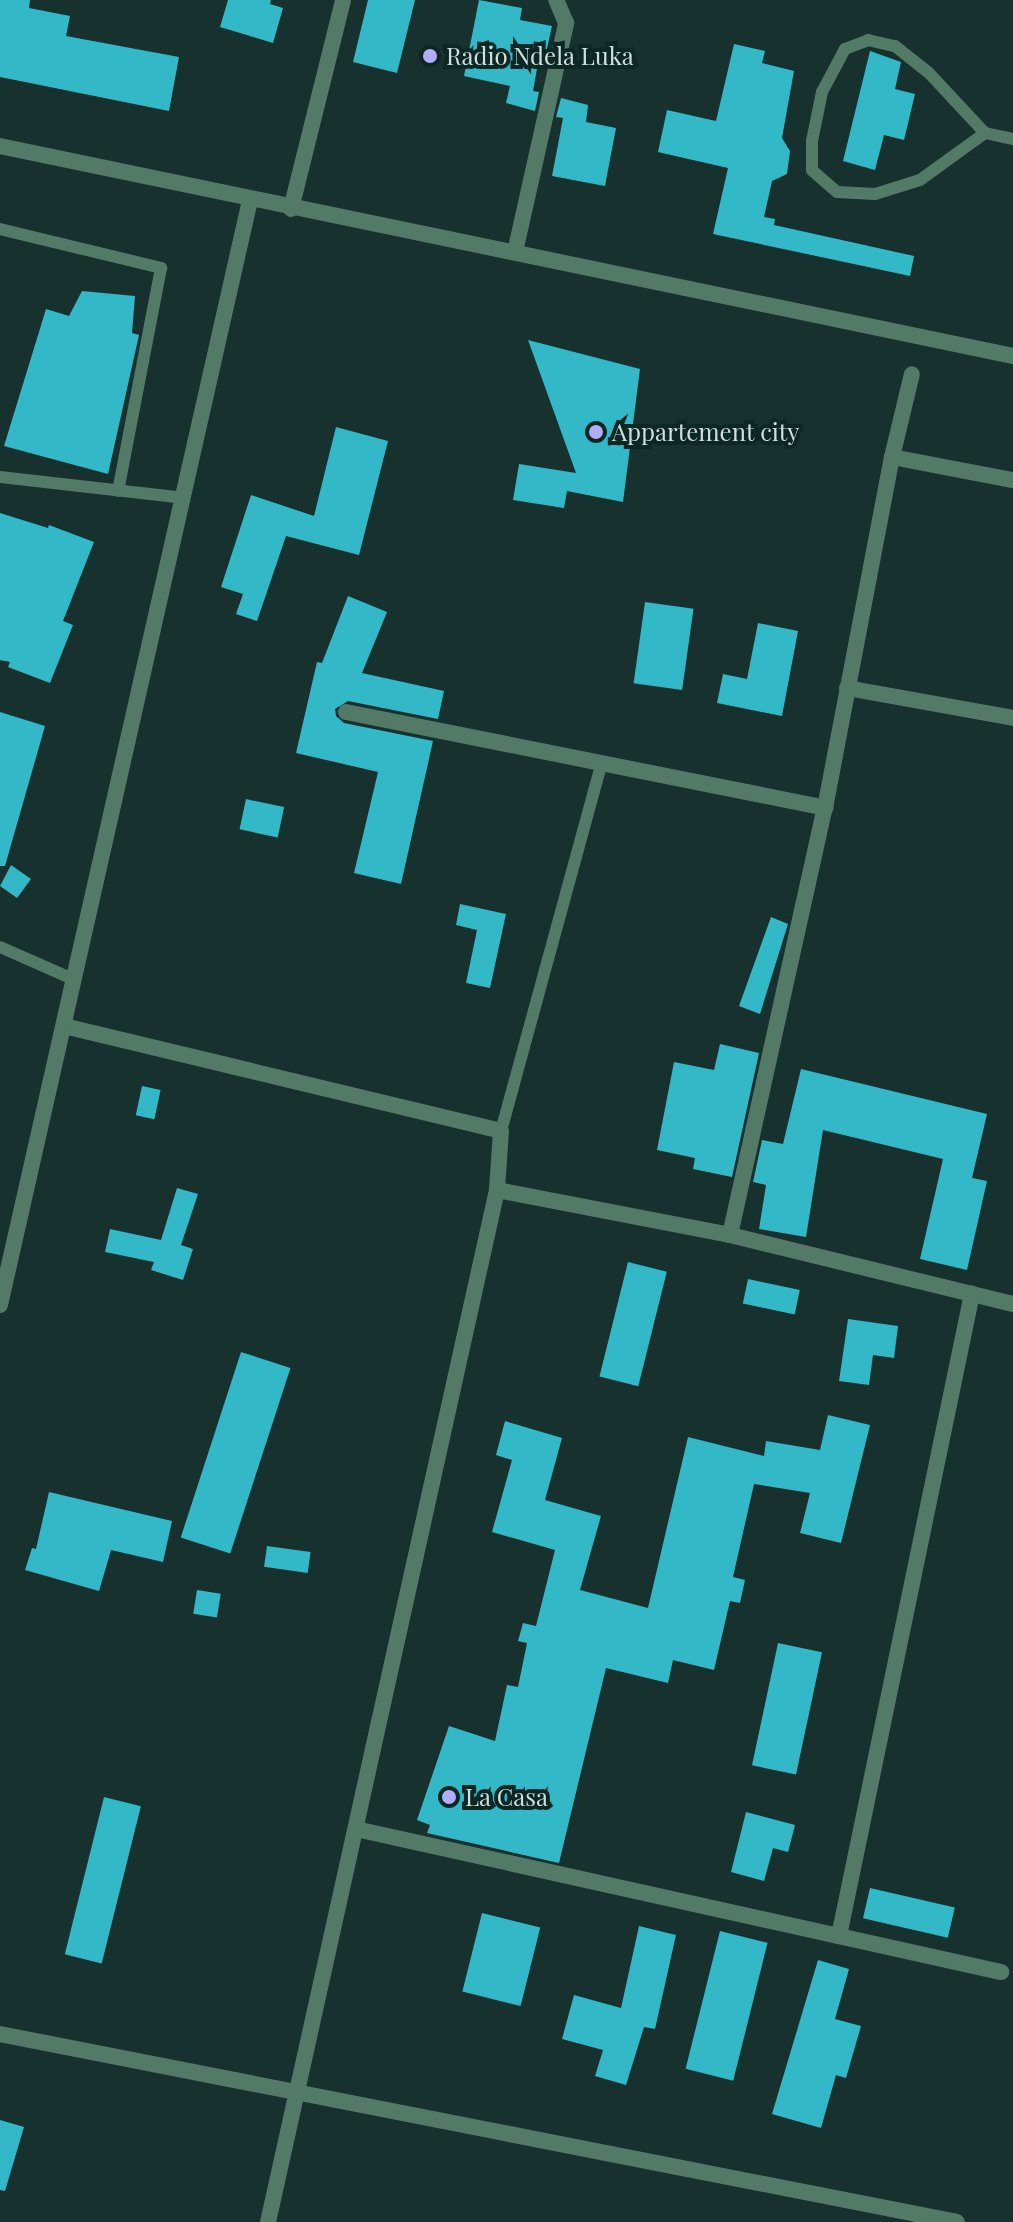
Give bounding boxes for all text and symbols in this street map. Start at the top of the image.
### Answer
place label: Radio Ndela Luka [446,42,634,70]
marker: Radio Ndela Luka [421,47,439,65]
place label: Appartement city [612,418,800,446]
marker: Appartement city [587,423,605,441]
place label: La Casa [465,1783,548,1811]
marker: La Casa [440,1788,458,1806]

